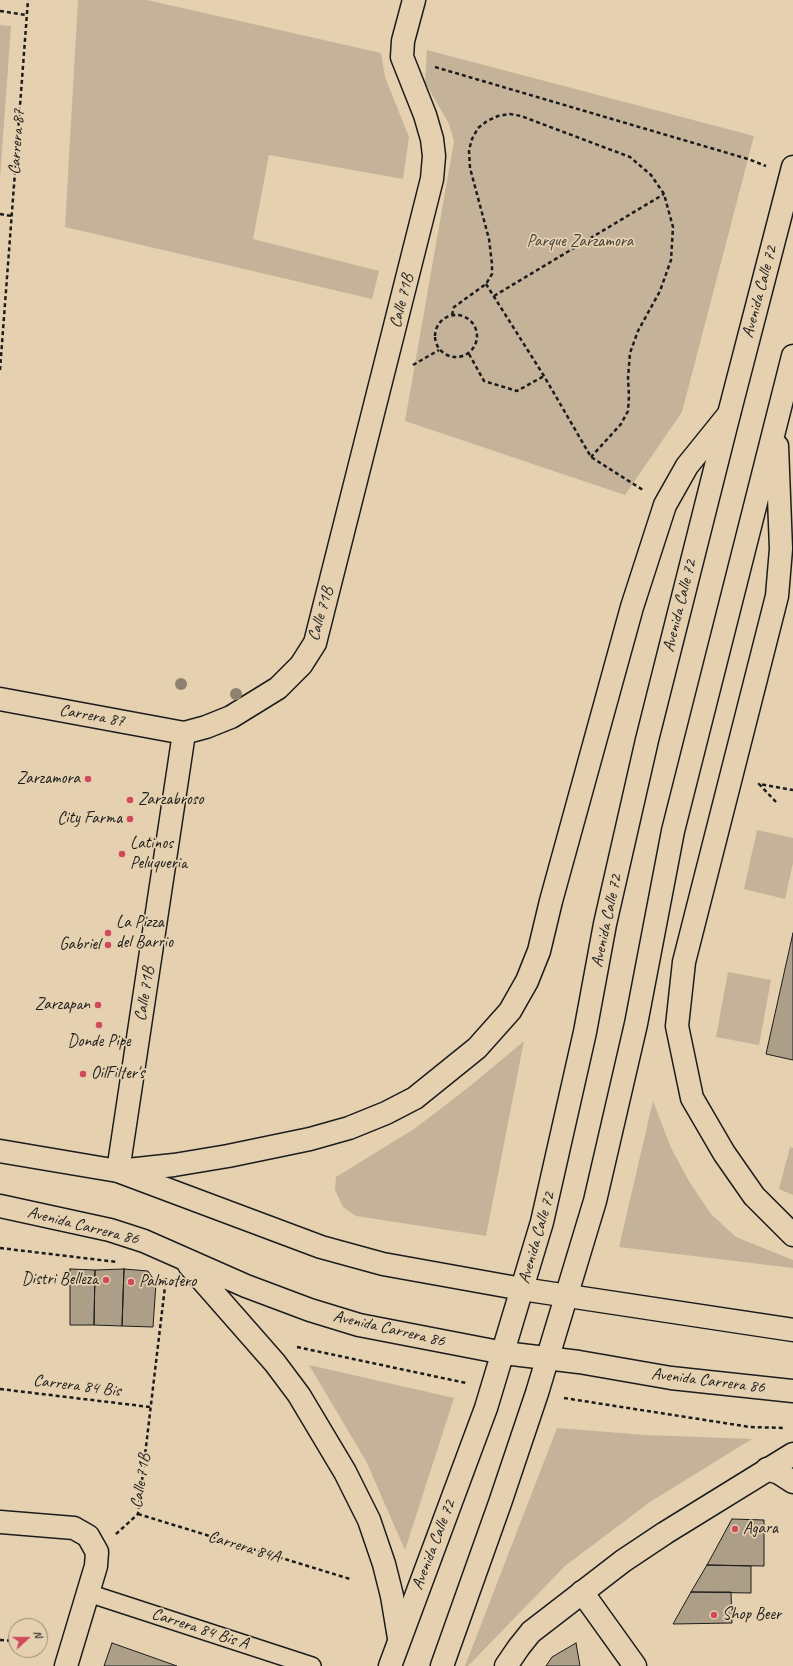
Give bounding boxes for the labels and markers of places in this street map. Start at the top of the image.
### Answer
place label: Zarzamora [17,769,80,789]
marker: Zarzamora [83,774,93,784]
place label: Zarzabroso [138,790,204,810]
marker: Zarzabroso [125,795,135,805]
place label: City Farma [57,809,122,829]
marker: City Farma [125,814,135,824]
place label: Latinos Peluqueria [130,834,187,874]
marker: Latinos Peluqueria [117,849,127,859]
place label: La Pizza del Barrio [116,913,173,953]
marker: La Pizza del Barrio [103,928,113,938]
place label: Gabriel [59,935,100,955]
marker: Gabriel [103,940,113,950]
place label: Zarzapan [35,995,90,1015]
marker: Zarzapan [93,1000,103,1010]
marker: Donde Pipe [94,1020,104,1030]
place label: Donde Pipe [67,1032,131,1052]
place label: OilFilter's [91,1064,145,1084]
marker: OilFilter's [78,1069,88,1079]
place label: Distri Belleza [22,1270,98,1290]
place label: Palmotero [139,1272,196,1292]
marker: Distri Belleza [101,1275,111,1285]
marker: Palmotero [126,1277,136,1287]
place label: Agara [743,1519,778,1539]
marker: Agara [730,1524,740,1534]
place label: Shop Beer [722,1605,781,1625]
marker: Shop Beer [709,1610,719,1620]

